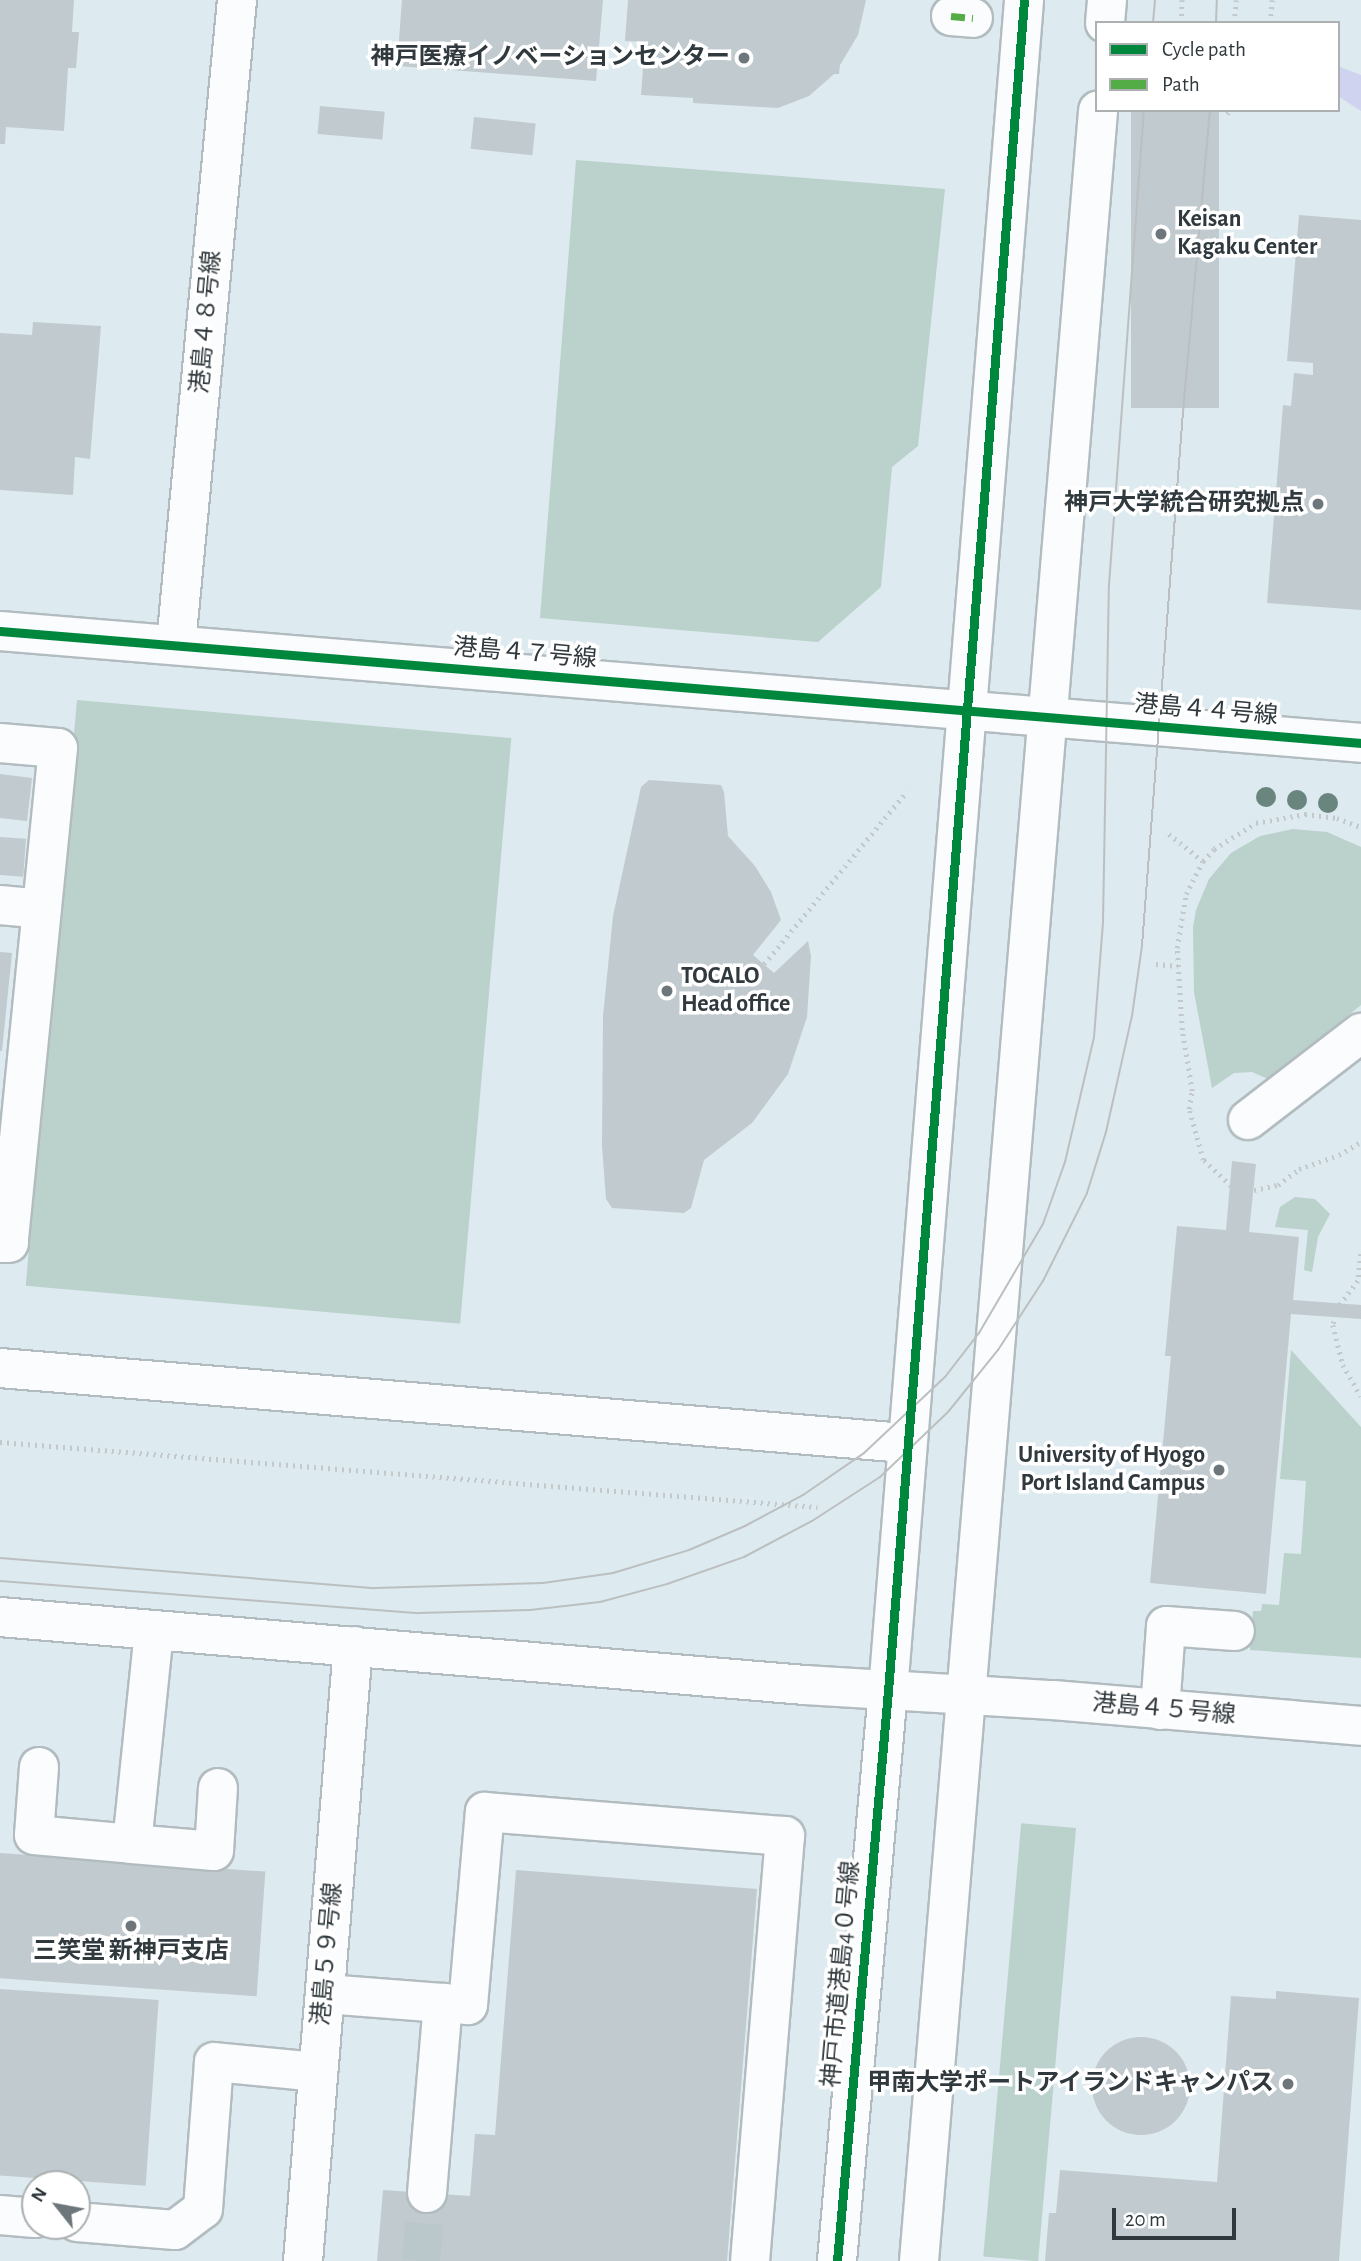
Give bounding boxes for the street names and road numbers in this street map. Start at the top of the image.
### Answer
street label: 港島４８号線 [186,249,228,395]
street label: 港島４７号線 [452,633,598,675]
street label: 港島４４号線 [1133,690,1279,732]
street label: 港島４５号線 [1091,1689,1237,1731]
street label: 神戸市道港島4０号線 [818,1859,866,2089]
street label: 港島５９号線 [307,1881,349,2027]

